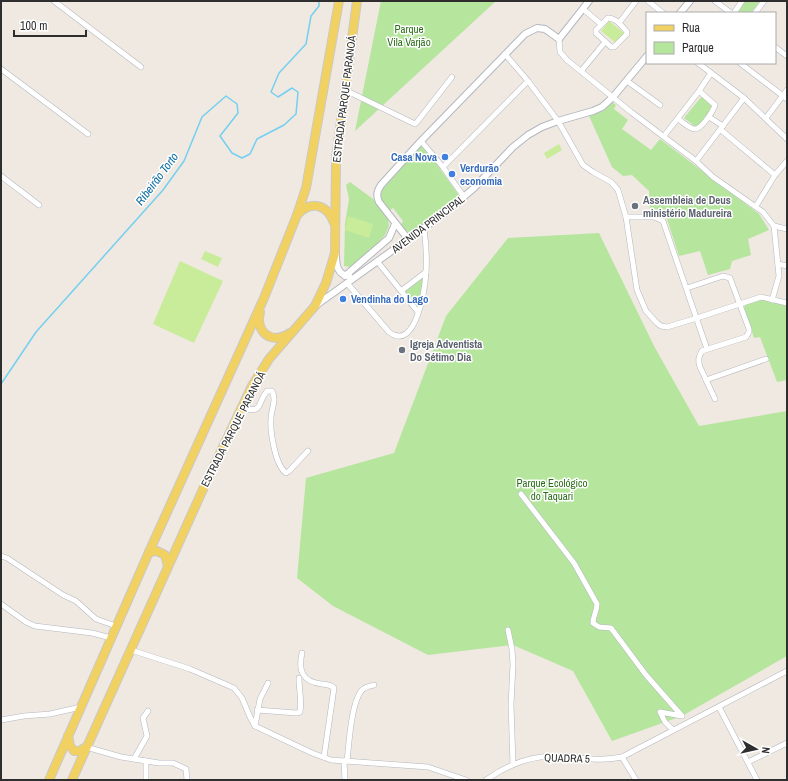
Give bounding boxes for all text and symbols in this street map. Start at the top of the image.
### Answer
scale bar [14,12,86,38]
legend [646,12,776,64]
text: 100 m [20,18,47,34]
text: Rua [682,20,701,36]
park label: Parque Vila Varjão [387,22,431,49]
street label: ESTRADA PARQUE PARANOÁ [329,34,359,163]
text: Parque [682,40,714,56]
water label: Ribeirão Torto [132,149,182,209]
place label: Casa Nova [391,150,437,164]
marker: Casa Nova [440,152,450,162]
place label: Verdurão economia [460,161,502,188]
marker: Verdurão economia [447,169,457,179]
street label: AVENIDA PRINCIPAL [388,192,467,257]
place label: Assembleia de Deus ministério Madureira [643,193,732,220]
marker: Assembleia de Deus ministério Madureira [630,201,640,211]
place label: Vendinha do Lago [351,292,429,306]
marker: Vendinha do Lago [338,294,348,304]
place label: Igreja Adventista Do Sétimo Dia [410,337,482,364]
marker: Igreja Adventista Do Sétimo Dia [397,345,407,355]
street label: ESTRADA PARQUE PARANOÁ [198,368,269,489]
park label: Parque Ecológico do Taquari [516,476,588,503]
north arrow [736,729,776,769]
text: N [759,746,773,755]
street label: QUADRA 5 [544,750,590,766]

